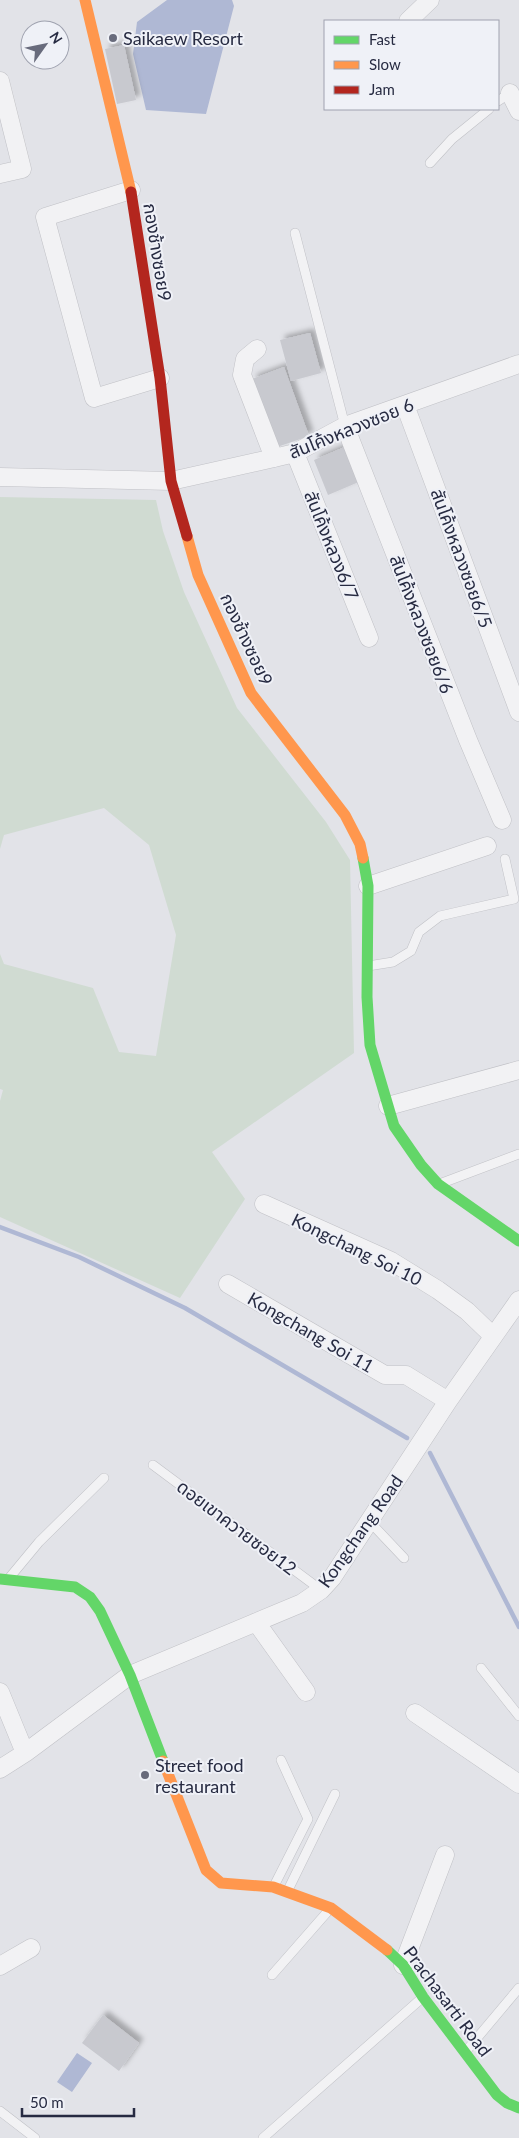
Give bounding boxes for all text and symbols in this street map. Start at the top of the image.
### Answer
north arrow [20,20,70,70]
legend [324,20,499,110]
place label: Saikaew Resort [123,27,244,49]
text: N [46,28,66,47]
text: Fast [369,30,396,48]
marker: Saikaew Resort [107,32,119,44]
text: Slow [369,55,401,73]
text: Jam [369,80,395,98]
street label: กองช้างซอย9 [139,201,177,303]
street label: สันโค้งหลวงซอย 6 [285,393,417,463]
street label: สันโค้งหลวงซอย6/5 [427,485,497,631]
street label: สันโค้งหลวง6/7 [300,487,364,603]
street label: สันโค้งหลวงซอย6/6 [385,552,459,696]
street label: กองช้างซอย9 [216,589,278,689]
street label: Kongchang Soi 10 [288,1208,426,1290]
street label: Kongchang Soi 11 [244,1287,378,1377]
street label: Kongchang Road [313,1471,407,1591]
street label: ดอยเขาควายซอย12 [173,1475,301,1579]
place label: Street food restaurant [155,1754,244,1797]
marker: Street food restaurant [139,1769,151,1781]
street label: Prachasarti Road [399,1941,497,2061]
scale bar [22,2086,135,2118]
text: 50 m [30,2093,64,2111]

